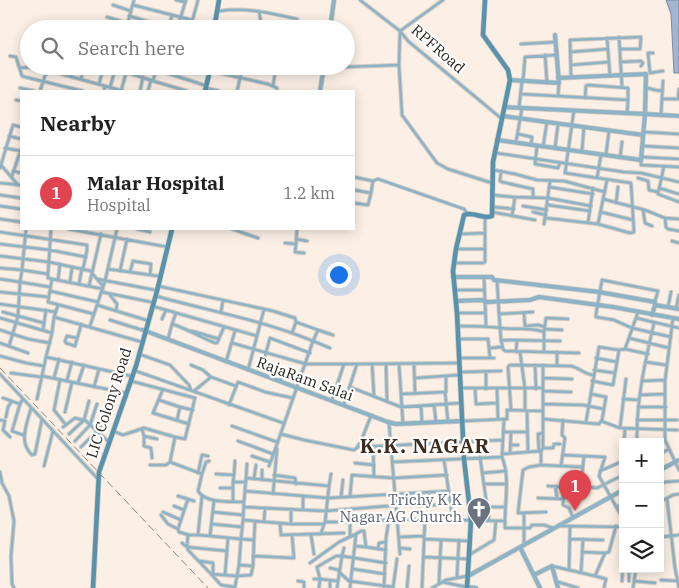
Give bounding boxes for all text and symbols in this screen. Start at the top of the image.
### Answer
search box [20,20,355,75]
street label: RPFRoad [408,20,469,77]
icon: search [38,34,66,62]
text: Search here [78,36,185,60]
text: Nearby [40,109,116,137]
text: Malar Hospital [87,171,224,195]
text: 1 [51,183,61,203]
text: 1.2 km [283,183,335,203]
text: Hospital [87,195,150,215]
your location [326,262,352,288]
street label: LIC Colony Road [82,345,135,460]
street label: RajaRam Salai [254,352,356,405]
district label: K.K. NAGAR [360,432,490,459]
map controls [619,438,664,573]
button: + [619,438,664,483]
pin: 1 [559,470,591,511]
button: − [619,483,664,528]
place label: Trichy K K Nagar AG Church [340,490,462,526]
church icon: Trichy K K Nagar AG Church [466,496,492,530]
button: layers [619,528,664,573]

